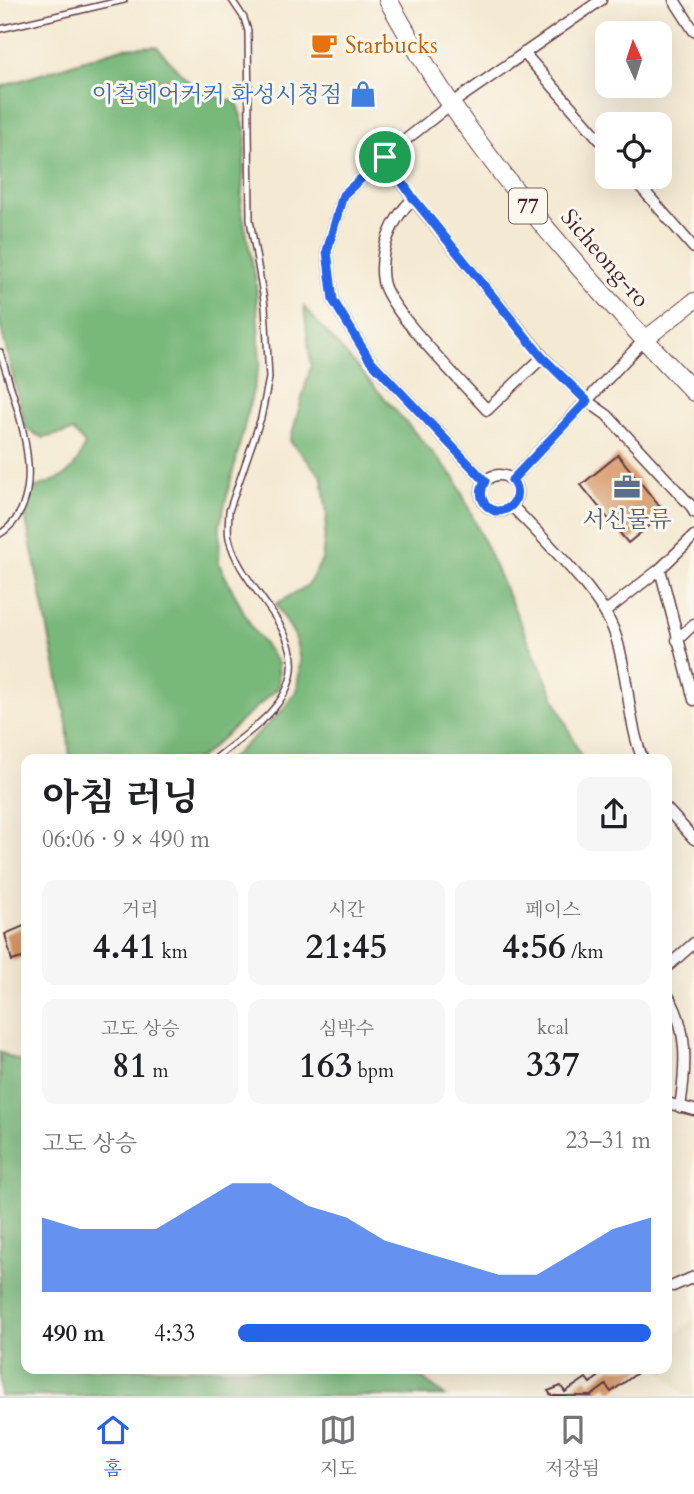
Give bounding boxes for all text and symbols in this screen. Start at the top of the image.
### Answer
north arrow [595,21,672,98]
map controls [595,21,672,189]
cafe icon: Starbucks [309,30,339,60]
place label: Starbucks [345,30,438,61]
place label: 이철헤어커커 화성시청점 [91,79,342,110]
shop icon: 이철헤어커커 화성시청점 [348,79,378,109]
button: locate [595,112,672,189]
pin [355,127,415,187]
icon: arrive [366,138,404,176]
road number: 77 [509,188,547,224]
street label: Sicheong-ro [554,202,656,314]
office icon: 서신물류 [612,472,642,502]
place label: 서신물류 [583,504,671,535]
text: 아침 러닝 [42,772,199,824]
button: share [577,777,651,851]
text: 06:06 · 9 × 490 m [42,824,210,855]
text: 거리 [122,897,159,923]
text: 시간 [328,897,365,923]
text: 페이스 [525,897,580,923]
text: 4.41 [93,923,156,971]
text: 21:45 [306,923,387,971]
text: 4:56 [502,923,566,971]
text: km [156,939,188,965]
text: /km [566,939,604,965]
text: kcal [537,1015,569,1041]
text: 고도 상승 [101,1016,179,1042]
text: 심박수 [319,1016,374,1042]
text: 337 [526,1041,580,1089]
text: 81 [112,1042,148,1090]
text: 163 [299,1042,353,1090]
text: m [148,1058,169,1084]
text: bpm [353,1058,394,1084]
text: 23–31 m [566,1125,651,1156]
text: 고도 상승 [42,1128,137,1159]
text: 490 m [42,1318,105,1349]
text: 4:33 [154,1318,195,1349]
tab: 홈 [94,1411,132,1482]
tab: 지도 [319,1411,357,1482]
tab: 저장됨 [545,1411,600,1482]

